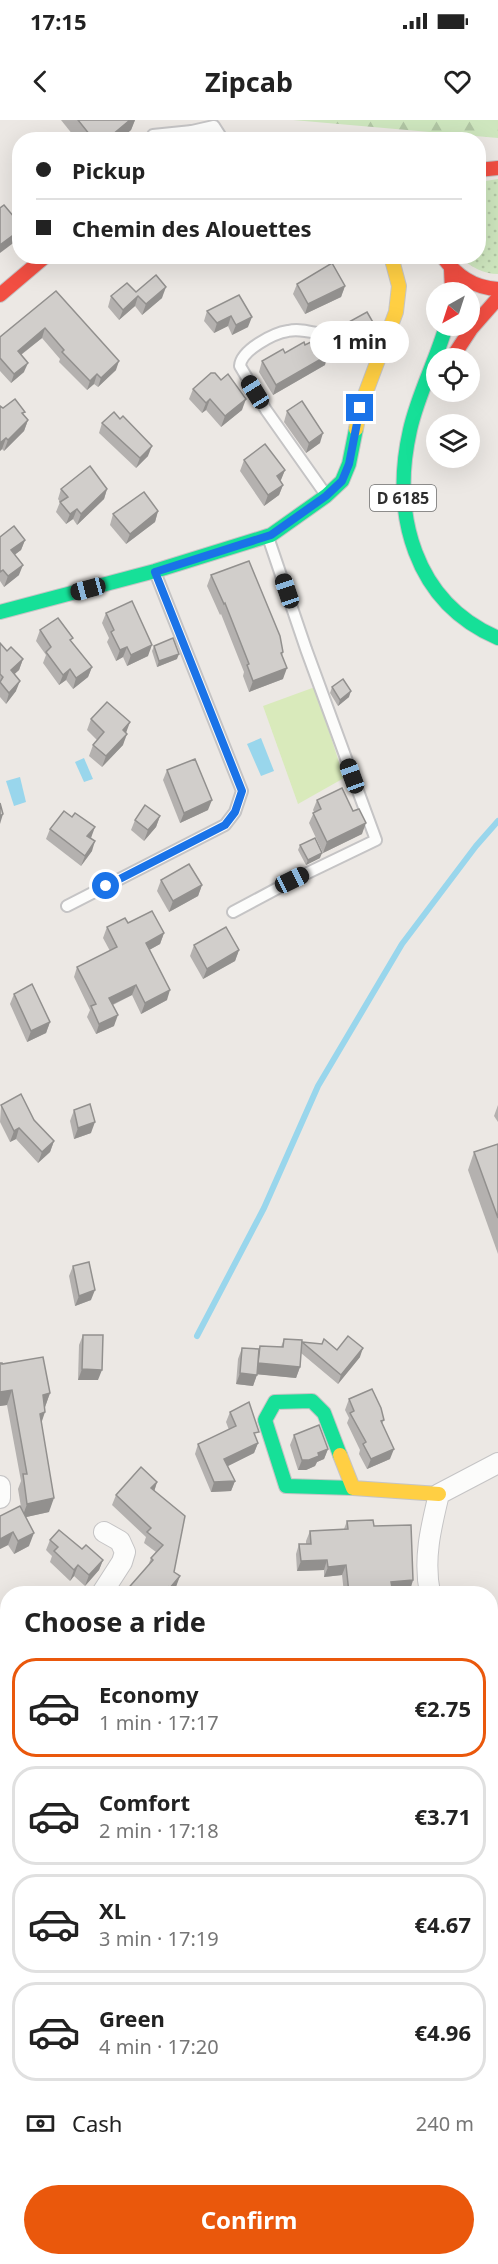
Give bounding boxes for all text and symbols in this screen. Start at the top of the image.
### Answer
text: 17:15 [30,6,87,36]
text: Zipcab [205,63,293,100]
icon: back [24,65,57,98]
icon: heart [441,65,474,98]
text: Pickup [72,155,145,185]
text: Chemin des Alouettes [72,213,312,243]
north arrow [426,282,480,336]
map controls [426,282,480,468]
callout: 1 min [310,321,410,363]
text: 1 min [332,328,387,355]
button: locate [426,348,480,402]
car [238,372,272,412]
route end [346,394,373,421]
button: layers [426,414,480,468]
road number: D 6185 [370,485,436,511]
car [273,571,301,611]
car [68,576,108,602]
car [337,756,367,796]
car [272,864,312,896]
route start [92,872,119,899]
text: Choose a ride [24,1603,206,1640]
text: Economy [99,1679,198,1709]
icon: car [27,1681,81,1735]
text: €2.75 [414,1693,471,1723]
text: 1 min · 17:17 [99,1709,219,1736]
text: Comfort [99,1787,190,1817]
icon: car [27,1789,81,1843]
text: €3.71 [414,1801,471,1831]
text: 2 min · 17:18 [99,1817,219,1844]
text: XL [99,1895,126,1925]
icon: car [27,1897,81,1951]
text: €4.67 [414,1909,471,1939]
text: 3 min · 17:19 [99,1925,219,1952]
text: Green [99,2003,165,2033]
icon: car [27,2005,81,2059]
text: €4.96 [414,2017,471,2047]
text: 4 min · 17:20 [99,2033,219,2060]
icon: cash [24,2107,57,2140]
text: Cash [72,2108,122,2138]
text: 240 m [416,2110,474,2137]
button: Confirm [24,2185,474,2254]

